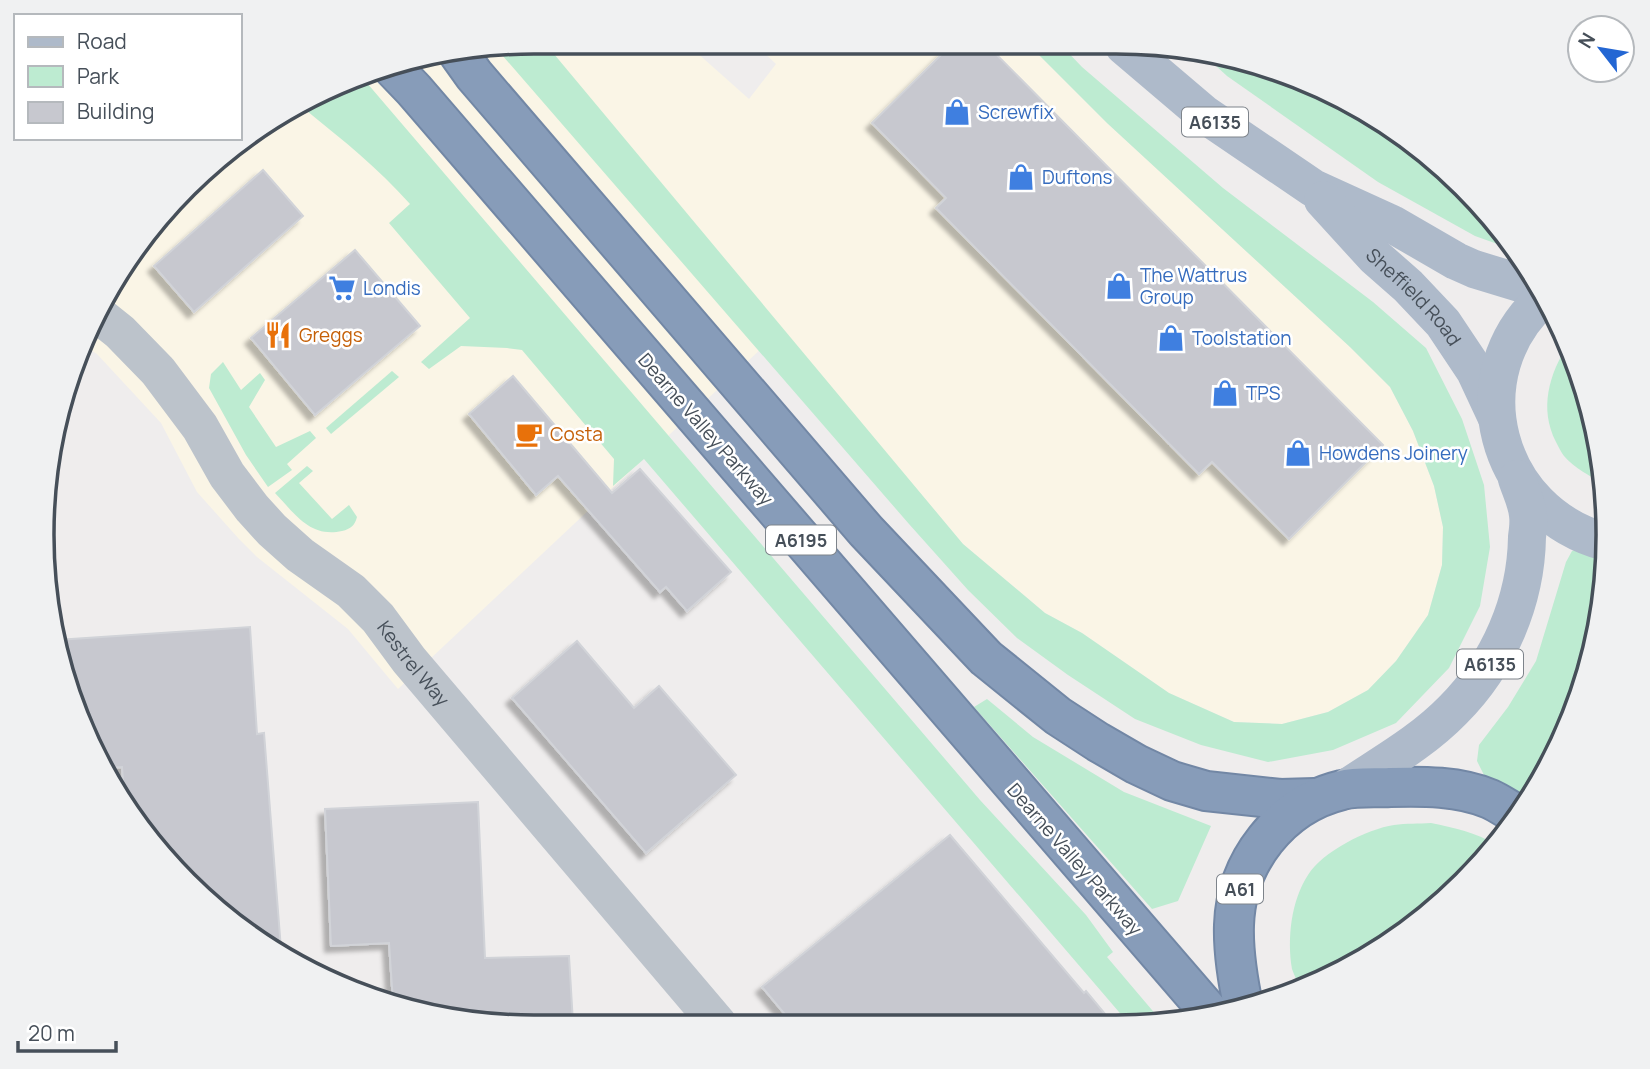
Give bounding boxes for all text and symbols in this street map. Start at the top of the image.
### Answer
legend [14,14,242,140]
north arrow [1566,14,1636,84]
text: Road [77,27,127,55]
text: N [1572,28,1601,53]
text: Park [77,62,119,90]
text: Building [77,97,154,125]
shop icon: Screwfix [942,97,972,127]
place label: Screwfix [978,99,1054,125]
road number: A6135 [1182,107,1248,136]
shop icon: Duftons [1006,162,1036,192]
place label: Duftons [1042,164,1113,190]
street label: Sheffield Road [1360,243,1467,351]
place label: The Wattrus Group [1140,262,1247,310]
shop icon: The Wattrus Group [1104,271,1134,301]
supermarket icon: Londis [327,273,357,303]
place label: Londis [363,275,421,301]
restaurant icon: Greggs [263,320,293,350]
place label: Greggs [299,322,363,348]
shop icon: Toolstation [1156,323,1186,353]
place label: Toolstation [1192,325,1291,351]
street label: Dearne Valley Parkway [633,347,779,511]
shop icon: TPS [1210,378,1240,408]
place label: TPS [1246,380,1281,406]
cafe icon: Costa [514,419,544,449]
place label: Costa [550,421,603,447]
shop icon: Howdens Joinery [1283,438,1313,468]
place label: Howdens Joinery [1319,440,1468,466]
road number: A6195 [766,526,836,554]
street label: Kestrel Way [371,615,455,711]
road number: A6135 [1457,650,1523,678]
street label: Dearne Valley Parkway [1002,777,1148,941]
road number: A61 [1217,874,1263,904]
scale bar [18,1010,116,1054]
text: 20 m [28,1019,75,1047]

